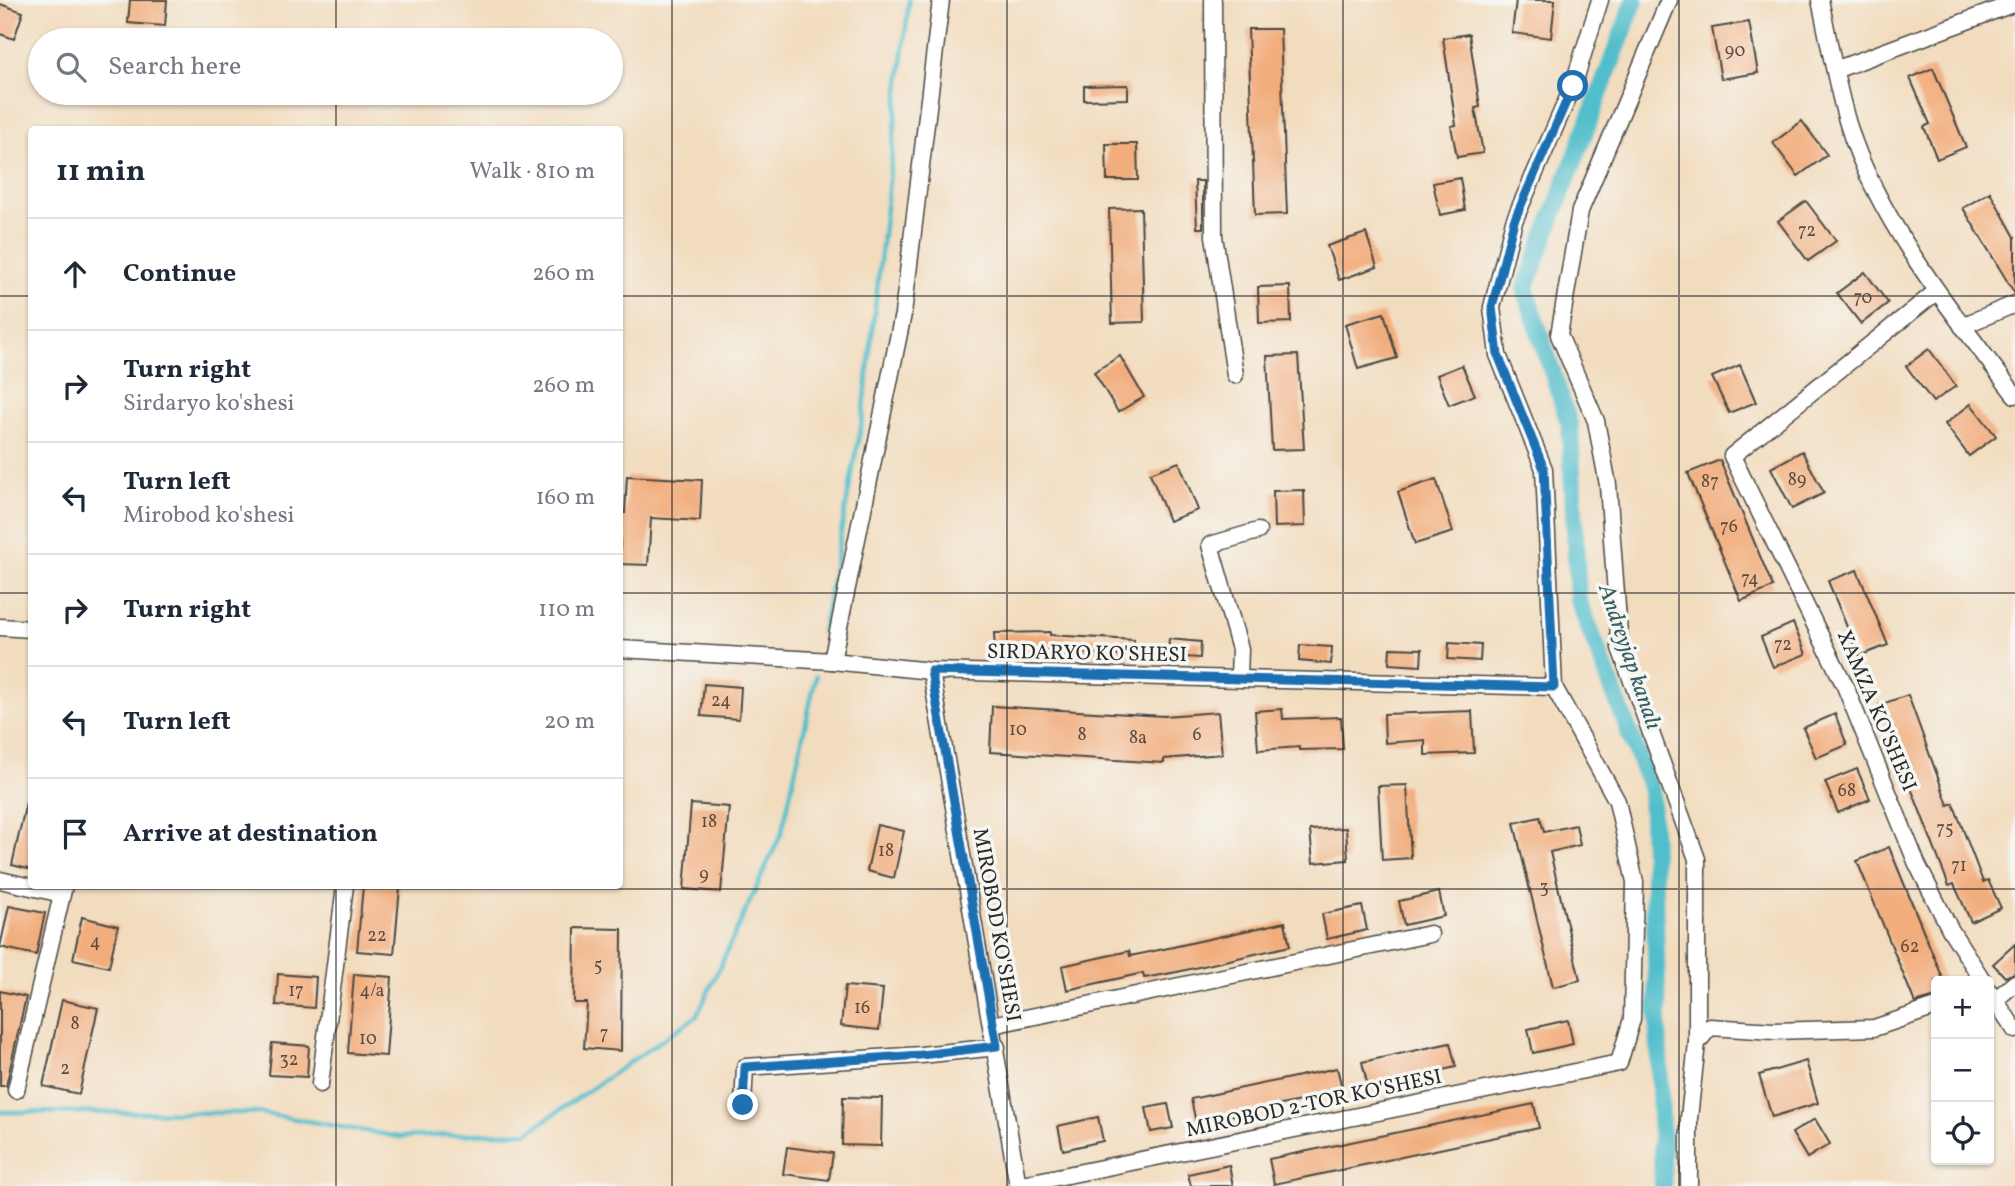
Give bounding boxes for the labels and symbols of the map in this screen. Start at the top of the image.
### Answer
house number: 90 [1725,39,1745,64]
route start [1557,70,1588,101]
house number: 72 [1798,219,1816,244]
house number: 70 [1854,286,1873,311]
house number: 89 [1788,468,1806,493]
house number: 87 [1701,470,1719,495]
house number: 76 [1720,515,1738,540]
house number: 74 [1741,567,1759,592]
water label: Andreyjap kanalı [1589,579,1669,734]
street label: XAMZA KO'SHESI [1829,626,1923,796]
house number: 72 [1774,633,1792,658]
street label: SIRDARYO KO'SHESI [987,638,1187,670]
house number: 24 [711,689,731,714]
house number: 10 [1009,718,1027,743]
house number: 8 [1077,723,1087,748]
house number: 6 [1192,723,1202,748]
house number: 8a [1129,726,1147,751]
house number: 68 [1838,779,1856,804]
house number: 18 [701,810,717,835]
house number: 75 [1936,817,1954,842]
street label: MIROBOD KO'SHESI [965,826,1027,1024]
house number: 18 [878,839,894,864]
house number: 71 [1951,854,1967,879]
house number: 9 [699,863,709,888]
house number: 3 [1539,876,1549,901]
house number: 22 [367,924,387,949]
house number: 4 [90,930,100,955]
house number: 62 [1901,935,1919,960]
house number: 5 [594,954,602,979]
house number: 17 [288,979,304,1004]
house number: 4/a [360,979,384,1004]
house number: 16 [854,996,870,1021]
house number: 8 [70,1012,80,1037]
house number: 7 [600,1022,608,1047]
house number: 10 [359,1027,377,1052]
house number: 32 [280,1048,298,1073]
house number: 2 [60,1057,70,1082]
street label: MIROBOD 2-TOR KO'SHESI [1183,1063,1445,1145]
route end [727,1089,758,1120]

